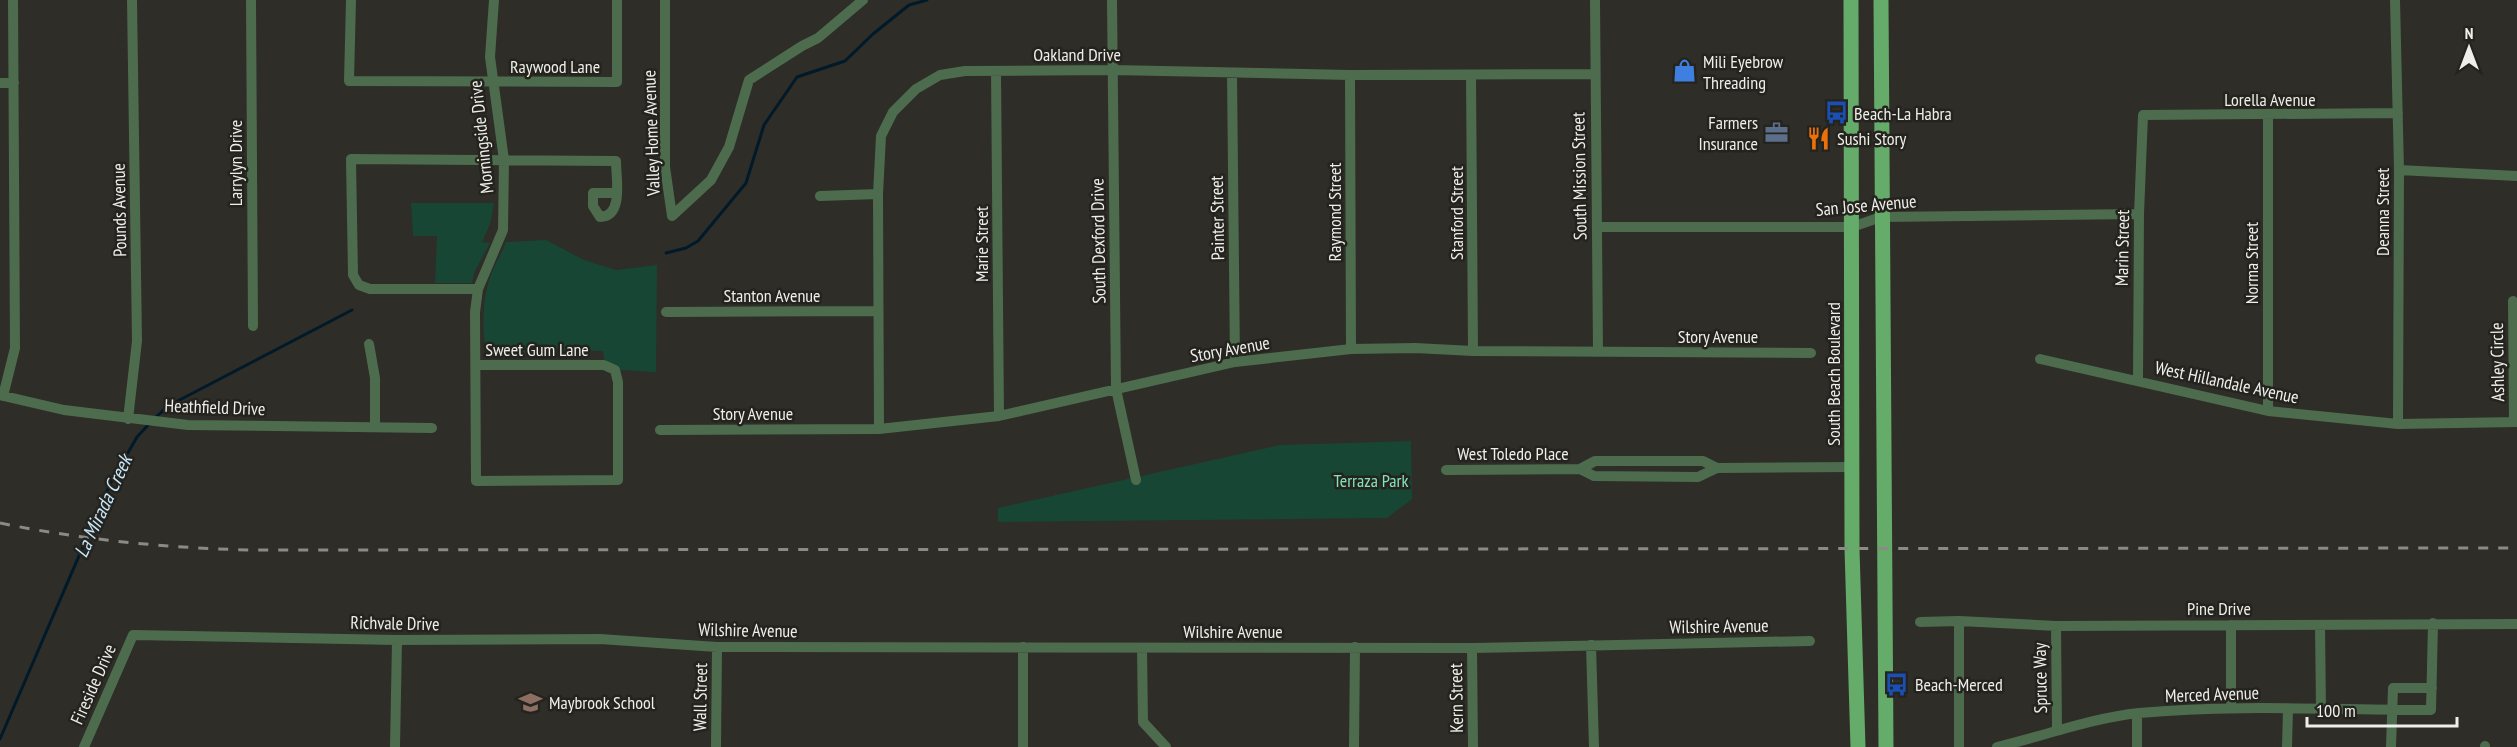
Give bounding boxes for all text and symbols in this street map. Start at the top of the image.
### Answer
north arrow [2439,18,2499,78]
text: N [2465,23,2473,43]
street label: Oakland Drive [1033,43,1121,66]
place label: Mili Eyebrow Threading [1703,50,1784,94]
street label: Raywood Lane [510,55,600,78]
shop icon: Mili Eyebrow Threading [1672,58,1698,84]
street label: Valley Home Avenue [637,70,665,197]
street label: Morningside Drive [464,79,498,195]
street label: Lorella Avenue [2224,88,2316,111]
bus stop icon: Beach-La Habra [1823,100,1849,126]
place label: Beach-La Habra [1854,102,1952,125]
place label: Farmers Insurance [1698,111,1758,155]
street label: South Mission Street [1566,112,1592,240]
office icon: Farmers Insurance [1763,119,1789,145]
street label: Larrylyn Drive [224,120,247,206]
restaurant icon: Sushi Story [1806,125,1832,151]
place label: Sushi Story [1837,127,1906,150]
street label: Pounds Avenue [107,163,131,257]
street label: Raymond Street [1323,163,1346,261]
street label: Stanford Street [1445,166,1468,260]
street label: Deanna Street [2371,168,2394,256]
street label: Painter Street [1205,175,1229,261]
street label: South Dexford Drive [1085,178,1111,304]
street label: San Jose Avenue [1815,189,1917,221]
street label: Marie Street [970,206,993,282]
street label: Marin Street [2110,210,2134,286]
street label: Norma Street [2240,222,2263,304]
street label: Stanton Avenue [723,284,821,307]
street label: South Beach Boulevard [1822,302,1845,446]
street label: Ashley Circle [2485,322,2509,402]
street label: Story Avenue [1678,325,1758,348]
street label: Story Avenue [1188,331,1272,367]
street label: Sweet Gum Lane [485,338,589,361]
street label: West Hillandale Avenue [2153,356,2301,408]
street label: Heathfield Drive [164,394,266,420]
street label: Story Avenue [713,402,793,425]
street label: West Toledo Place [1457,442,1569,465]
water label: La Mirada Creek [68,449,139,561]
park label: Terraza Park [1334,469,1408,492]
street label: Pine Drive [2187,597,2251,620]
street label: Richvale Drive [350,611,440,635]
street label: Wilshire Avenue [1669,614,1769,638]
street label: Wilshire Avenue [698,618,798,642]
street label: Wilshire Avenue [1183,620,1283,643]
street label: Fireside Drive [65,640,121,728]
street label: Spruce Way [2028,642,2052,714]
street label: Wall Street [688,663,712,731]
street label: Kern Street [1444,663,1468,733]
bus stop icon: Beach-Merced [1884,671,1910,697]
place label: Beach-Merced [1915,673,2003,696]
street label: Merced Avenue [2165,681,2259,707]
school or university icon: Maybrook School [518,689,544,715]
scale bar [2307,690,2457,728]
place label: Maybrook School [549,691,656,714]
text: 100 m [2316,699,2356,722]

